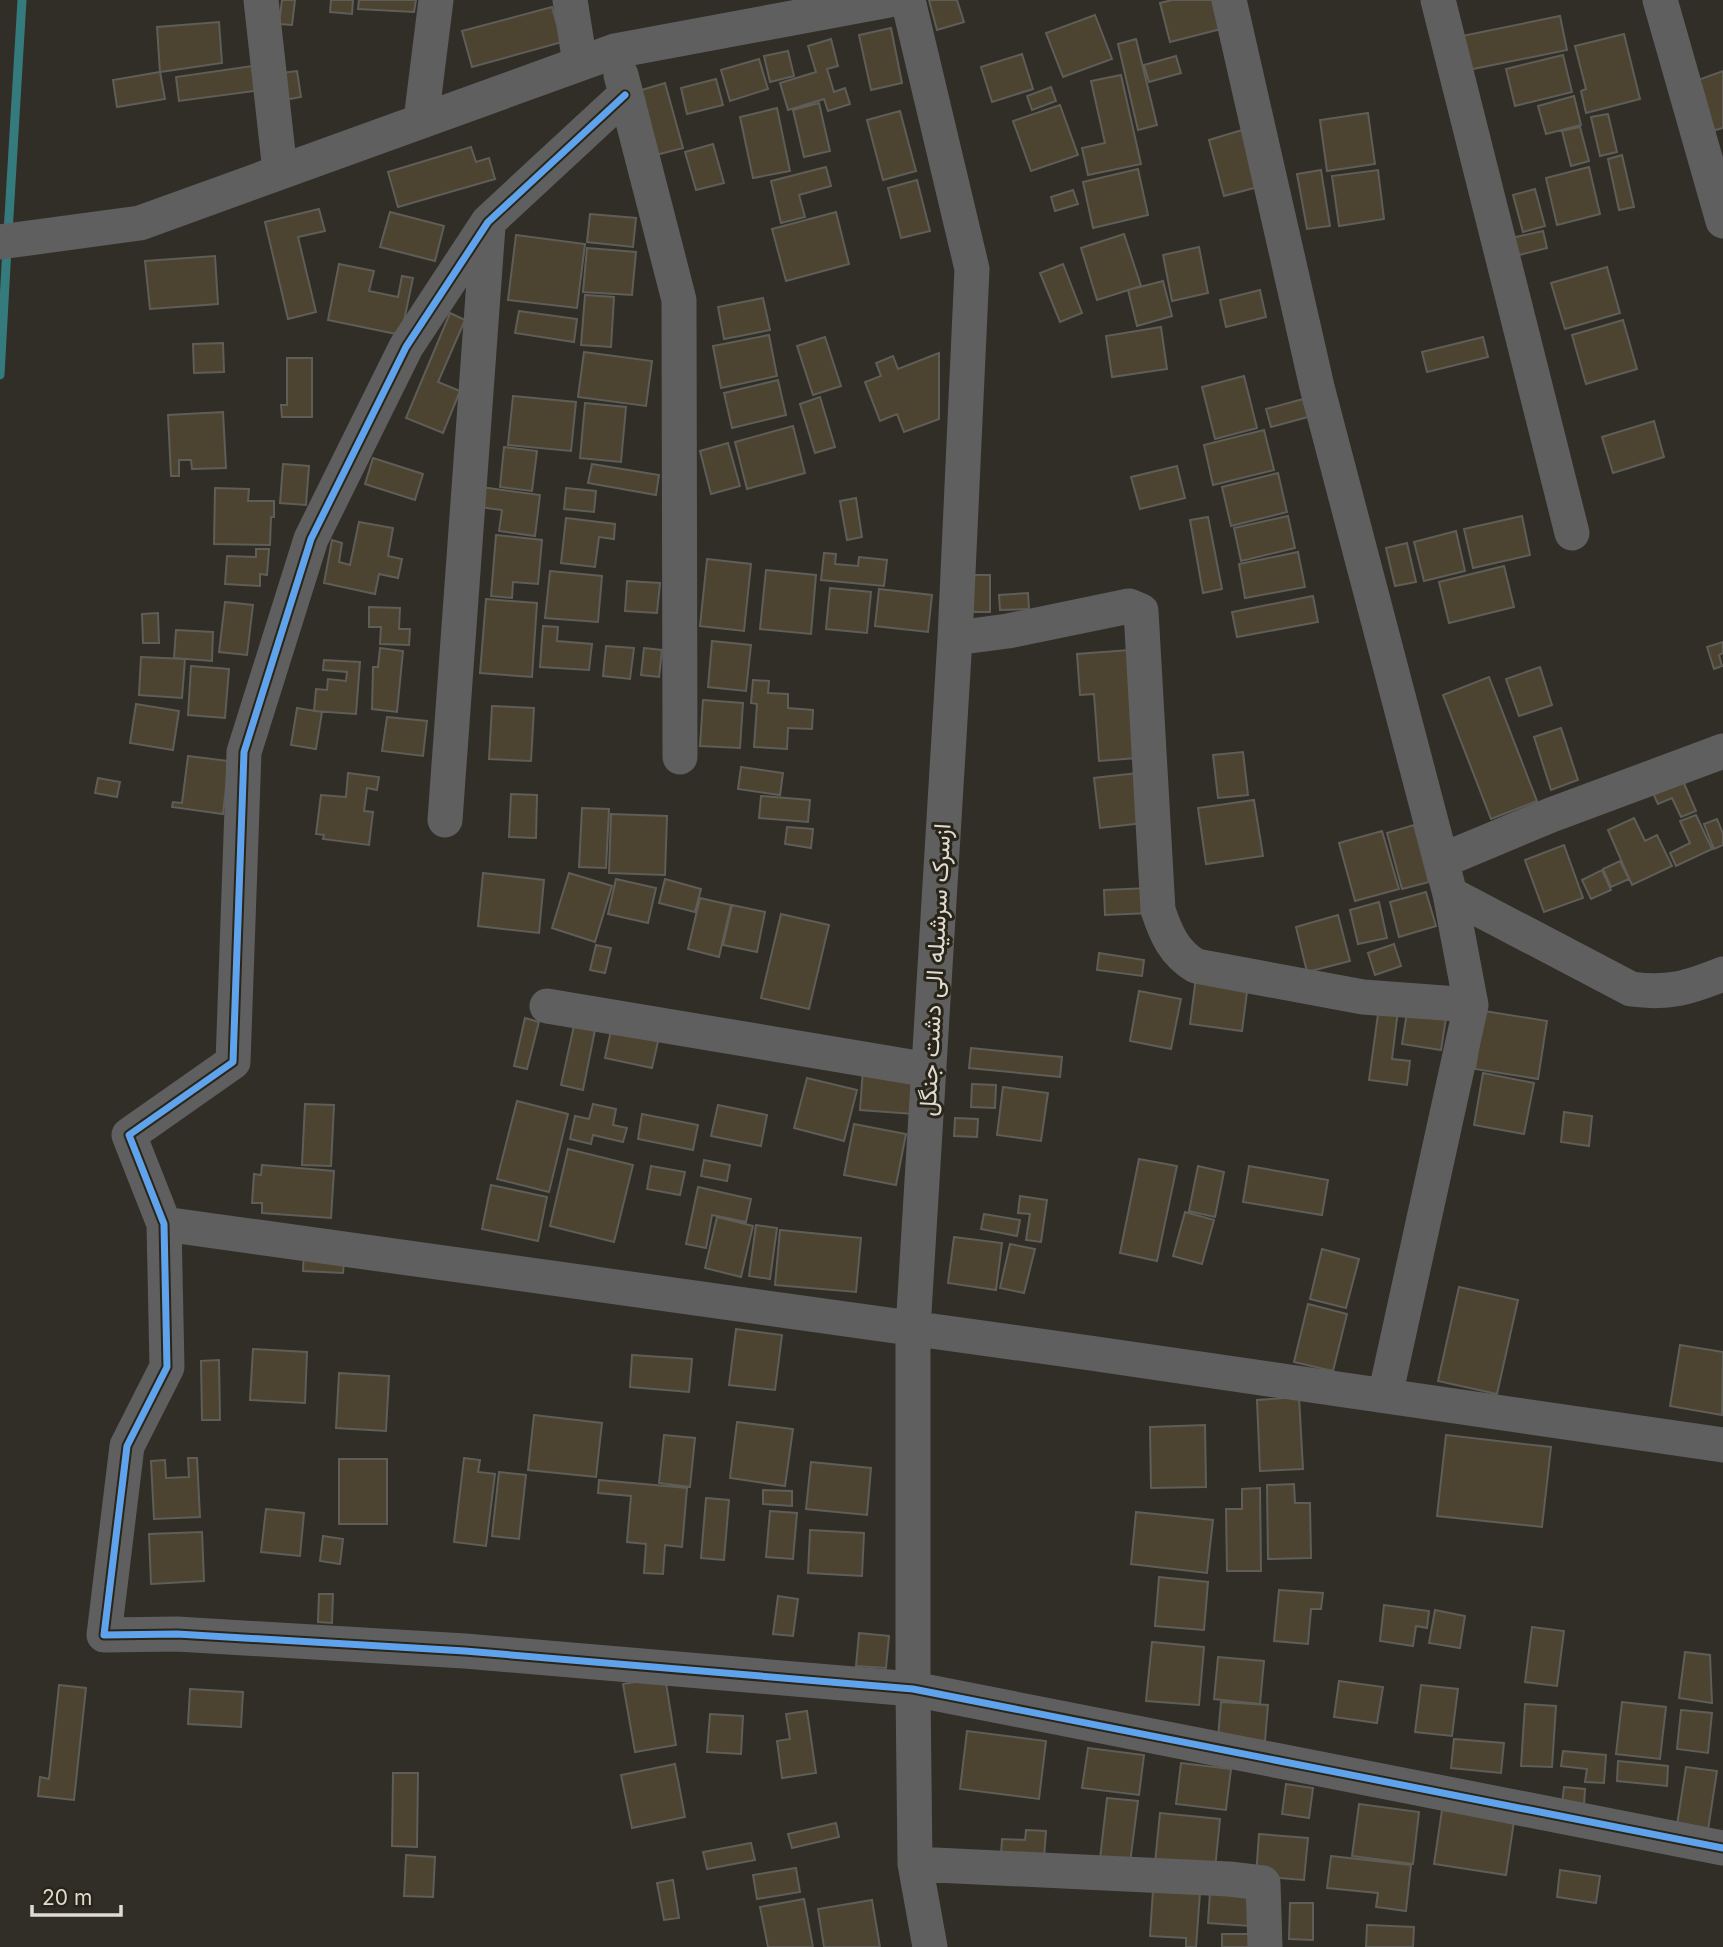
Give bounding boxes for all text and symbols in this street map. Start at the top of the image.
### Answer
street label: ازسرک سرشیله الی دشت جنگل [912,823,958,1117]
scale bar [32,1874,121,1918]
text: 20 m [42,1885,92,1910]

